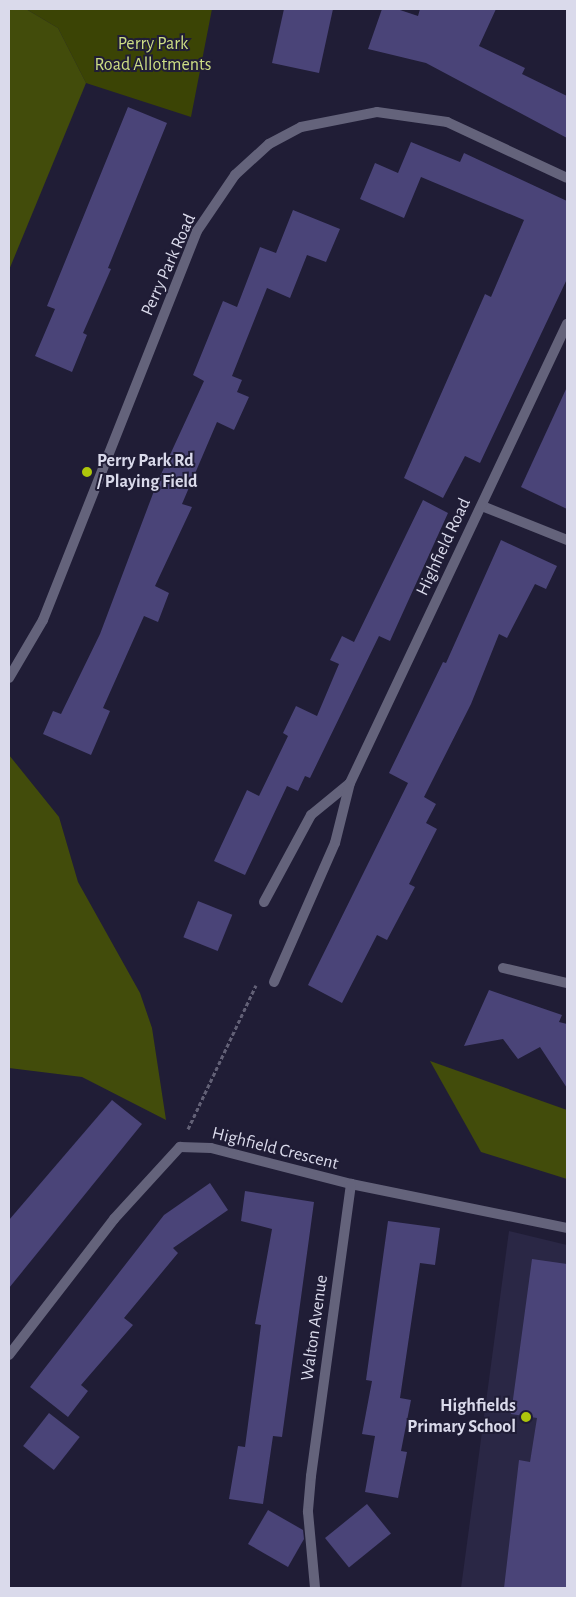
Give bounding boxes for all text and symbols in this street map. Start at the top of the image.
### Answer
park label: Perry Park Road Allotments [94,34,212,76]
street label: Perry Park Road [137,211,201,319]
place label: Perry Park Rd / Playing Field [97,451,198,494]
marker: Perry Park Rd / Playing Field [81,466,93,478]
street label: Highfield Road [412,495,476,599]
street label: Highfield Crescent [209,1123,341,1175]
street label: Walton Avenue [297,1274,333,1382]
place label: Highfields Primary School [407,1396,516,1438]
marker: Highfields Primary School [520,1411,532,1423]

